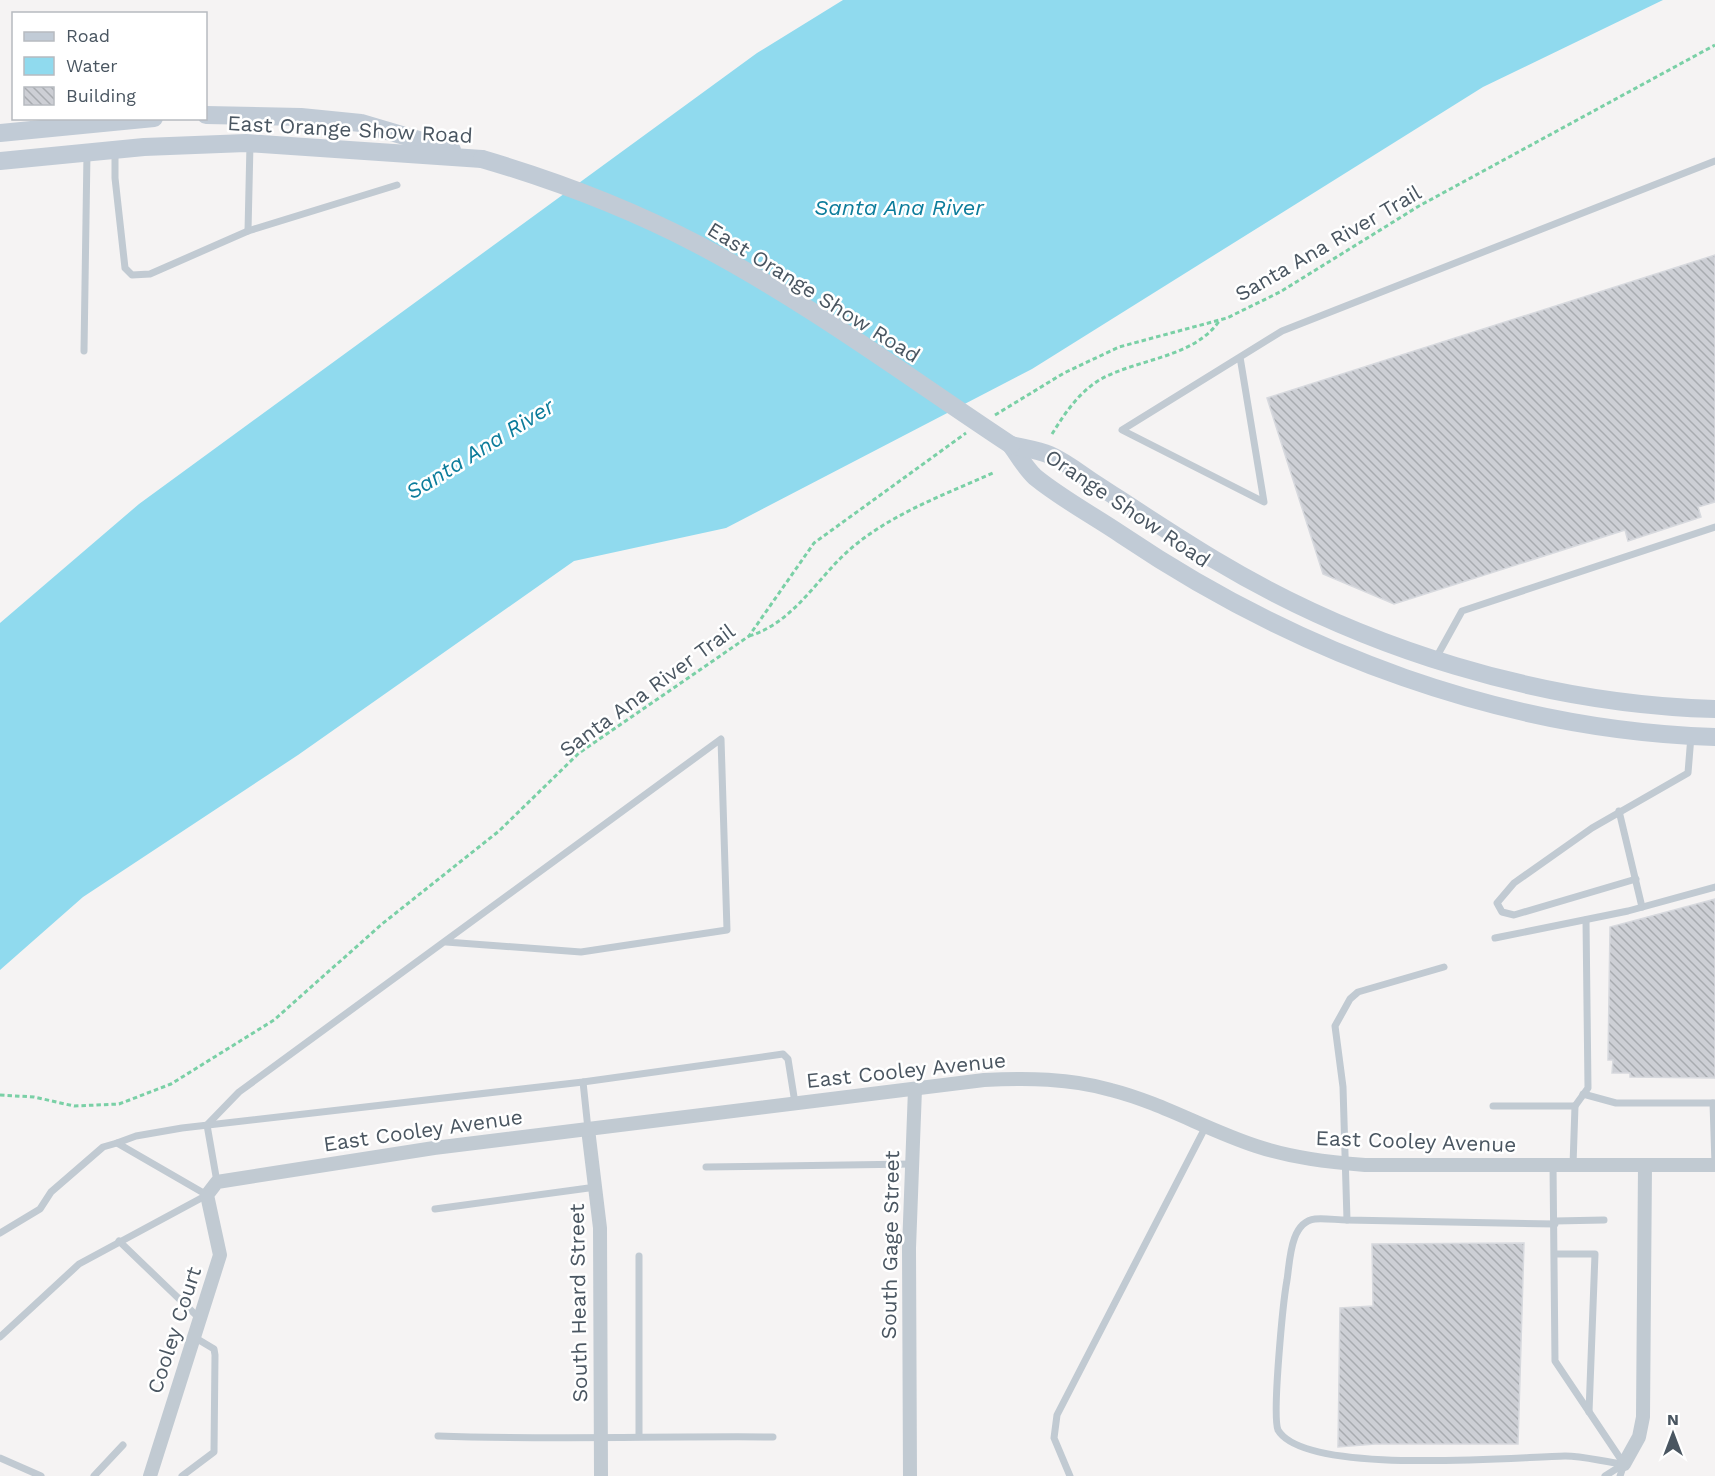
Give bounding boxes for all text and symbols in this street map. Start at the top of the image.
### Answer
legend [12,12,207,120]
text: Road [66,25,110,46]
text: Water [66,55,118,76]
text: Building [66,85,136,106]
street label: East Orange Show Road [227,110,473,148]
street label: Santa Ana River Trail [1231,179,1426,306]
water label: Santa Ana River [814,195,985,220]
street label: East Orange Show Road [703,216,925,368]
water label: Santa Ana River [401,393,560,505]
street label: Orange Show Road [1041,444,1215,572]
street label: Santa Ana River Trail [554,618,740,762]
street label: East Cooley Avenue [805,1047,1007,1093]
street label: East Cooley Avenue [322,1104,524,1156]
street label: East Cooley Avenue [1315,1125,1517,1157]
street label: South Gage Street [876,1150,904,1340]
street label: South Heard Street [564,1203,592,1403]
street label: Cooley Court [142,1263,206,1397]
north arrow [1643,1404,1703,1464]
text: N [1667,1410,1679,1429]

